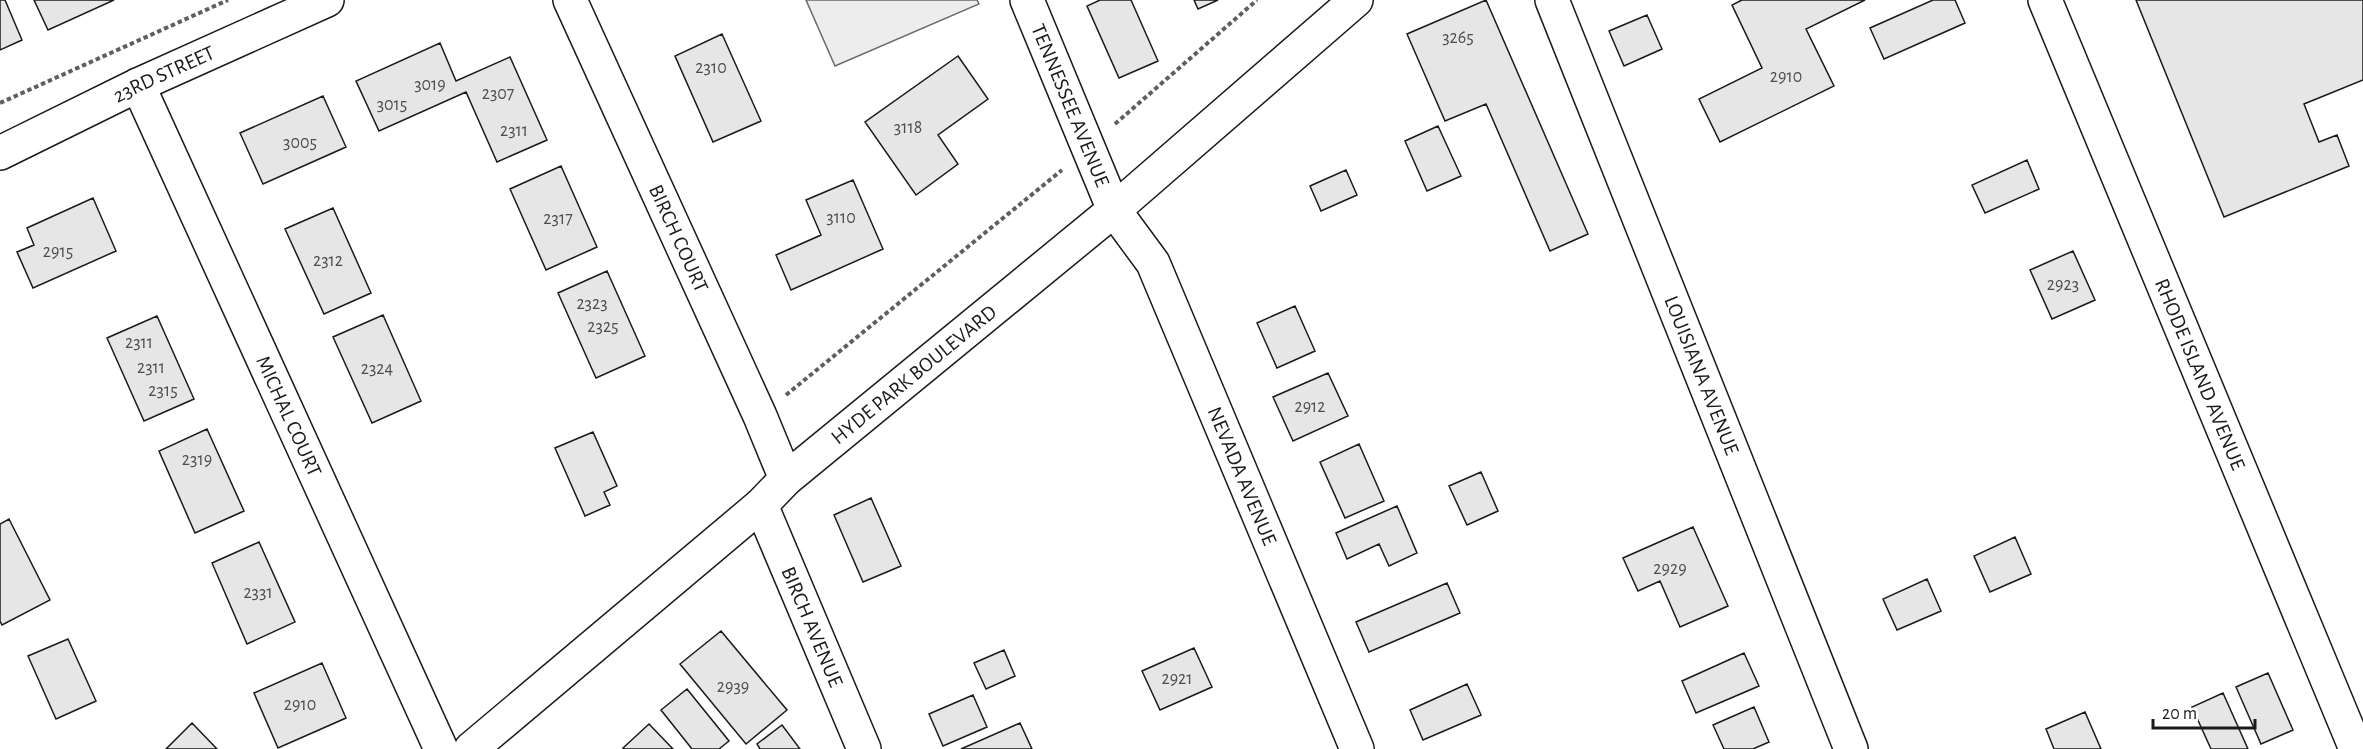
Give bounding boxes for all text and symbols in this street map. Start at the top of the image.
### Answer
street label: TENNESSEE AVENUE [1028,21,1114,190]
house number: 3265 [1442,29,1474,47]
street label: 23RD STREET [110,42,218,106]
house number: 2310 [695,59,727,77]
house number: 2910 [1770,68,1802,86]
house number: 3019 [414,76,446,94]
house number: 2307 [482,85,514,103]
house number: 3015 [377,96,407,114]
house number: 3118 [894,119,922,137]
house number: 2311 [500,122,528,140]
house number: 3005 [283,134,317,152]
street label: BIRCH COURT [645,181,712,295]
house number: 3110 [826,209,856,227]
house number: 2317 [543,210,573,228]
house number: 2915 [43,243,73,261]
house number: 2312 [313,252,343,270]
street label: RHODE ISLAND AVENUE [2151,275,2249,473]
house number: 2923 [2047,276,2079,294]
street label: LOUISIANA AVENUE [1661,293,1743,458]
house number: 2323 [576,295,608,313]
street label: HYDE PARK BOULEVARD [827,301,1000,448]
house number: 2325 [587,318,619,336]
house number: 2311 [125,334,153,352]
street label: MICHAL COURT [253,353,326,480]
house number: 2311 [137,359,165,377]
house number: 2324 [361,360,394,378]
house number: 2315 [148,382,178,400]
house number: 2912 [1294,398,1326,416]
street label: NEVADA AVENUE [1204,404,1281,548]
house number: 2319 [182,451,212,469]
house number: 2929 [1653,560,1687,578]
street label: BIRCH AVENUE [778,563,847,690]
house number: 2331 [243,584,273,602]
house number: 2921 [1161,670,1193,688]
house number: 2939 [717,678,749,696]
scale bar [2153,692,2255,730]
house number: 2910 [284,696,316,714]
text: 20 m [2162,705,2197,723]

